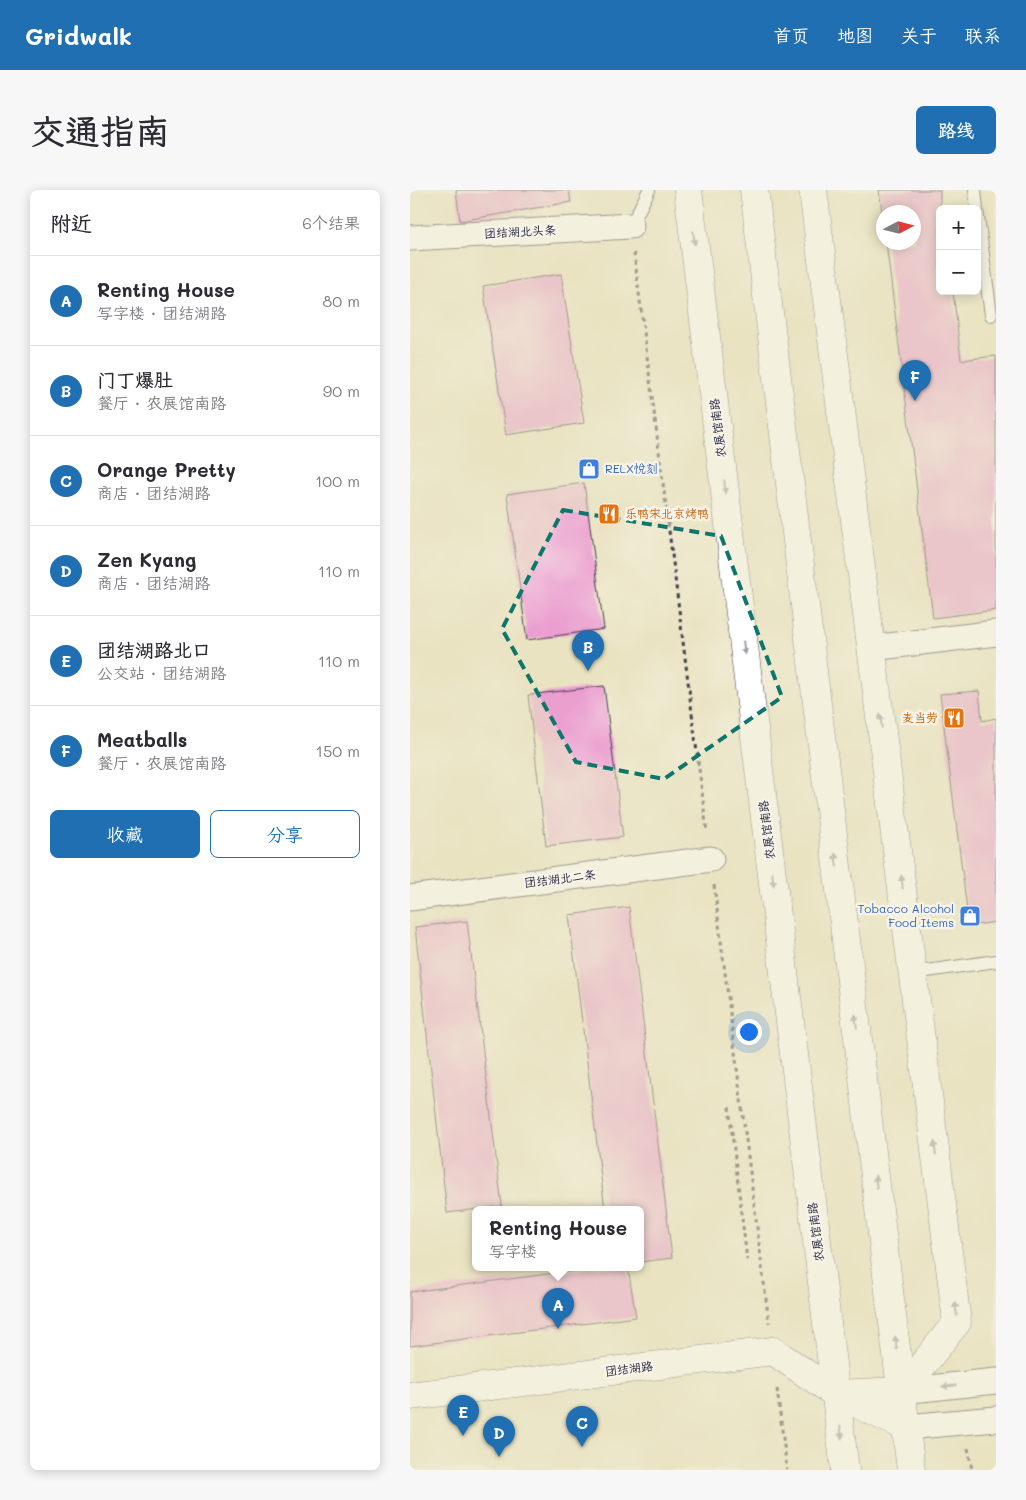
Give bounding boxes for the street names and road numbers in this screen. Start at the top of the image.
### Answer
street label: 团结湖北头条 [484,221,556,241]
street label: 农展馆南路 [705,397,729,459]
street label: 农展馆南路 [754,799,778,861]
street label: 团结湖北二条 [523,866,597,890]
street label: 农展馆南路 [803,1201,827,1263]
street label: 团结湖路 [604,1357,654,1379]

